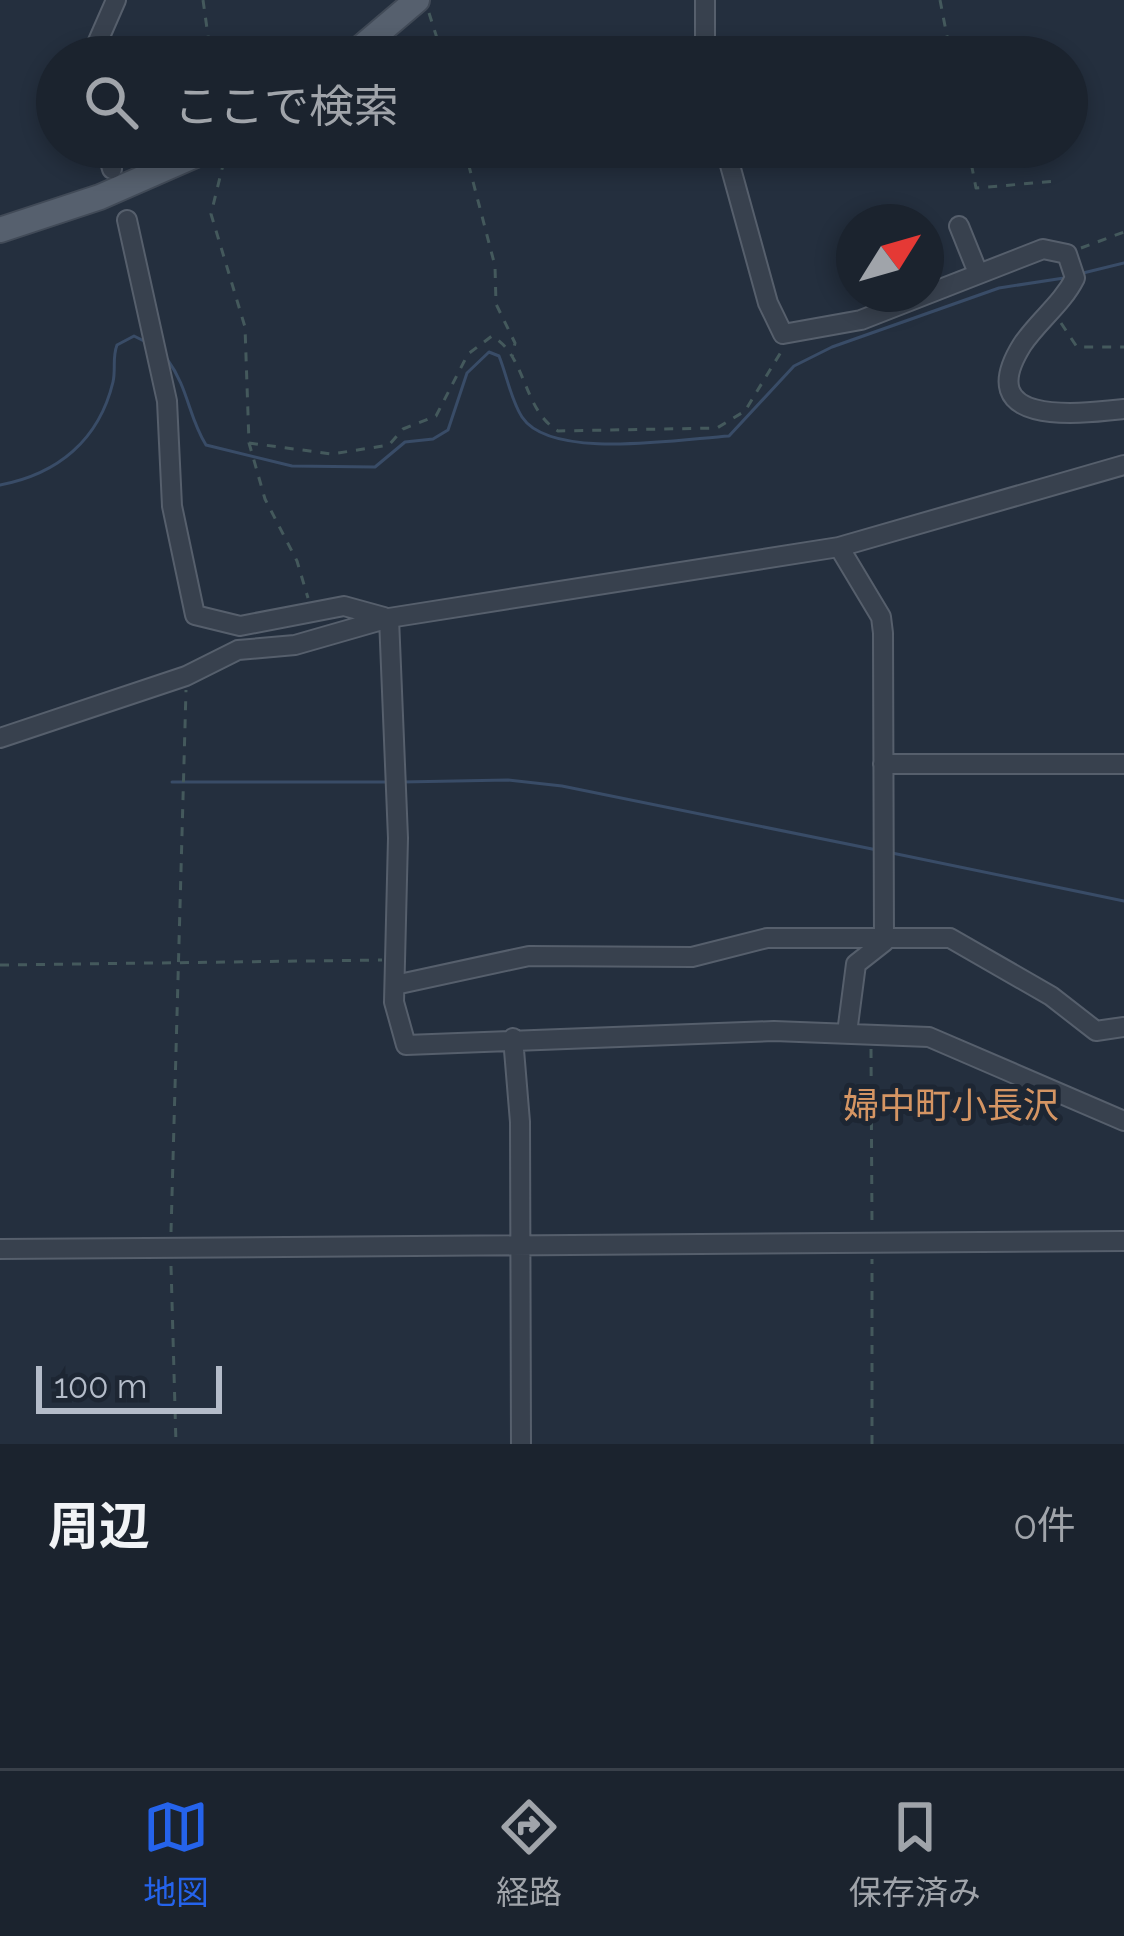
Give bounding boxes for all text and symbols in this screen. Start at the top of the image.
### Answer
search box [36,36,1088,168]
icon: search [78,69,144,135]
text: ここで検索 [174,80,399,133]
north arrow [836,204,944,312]
district label: 婦中町小長沢 [843,1084,1059,1126]
scale bar [36,1360,222,1413]
text: 100 m [54,1367,147,1406]
text: 周辺 [48,1496,150,1556]
text: 0件 [1013,1502,1076,1548]
tab: 地図 [143,1794,209,1914]
tab: 経路 [496,1794,562,1914]
tab: 保存済み [849,1794,981,1914]

